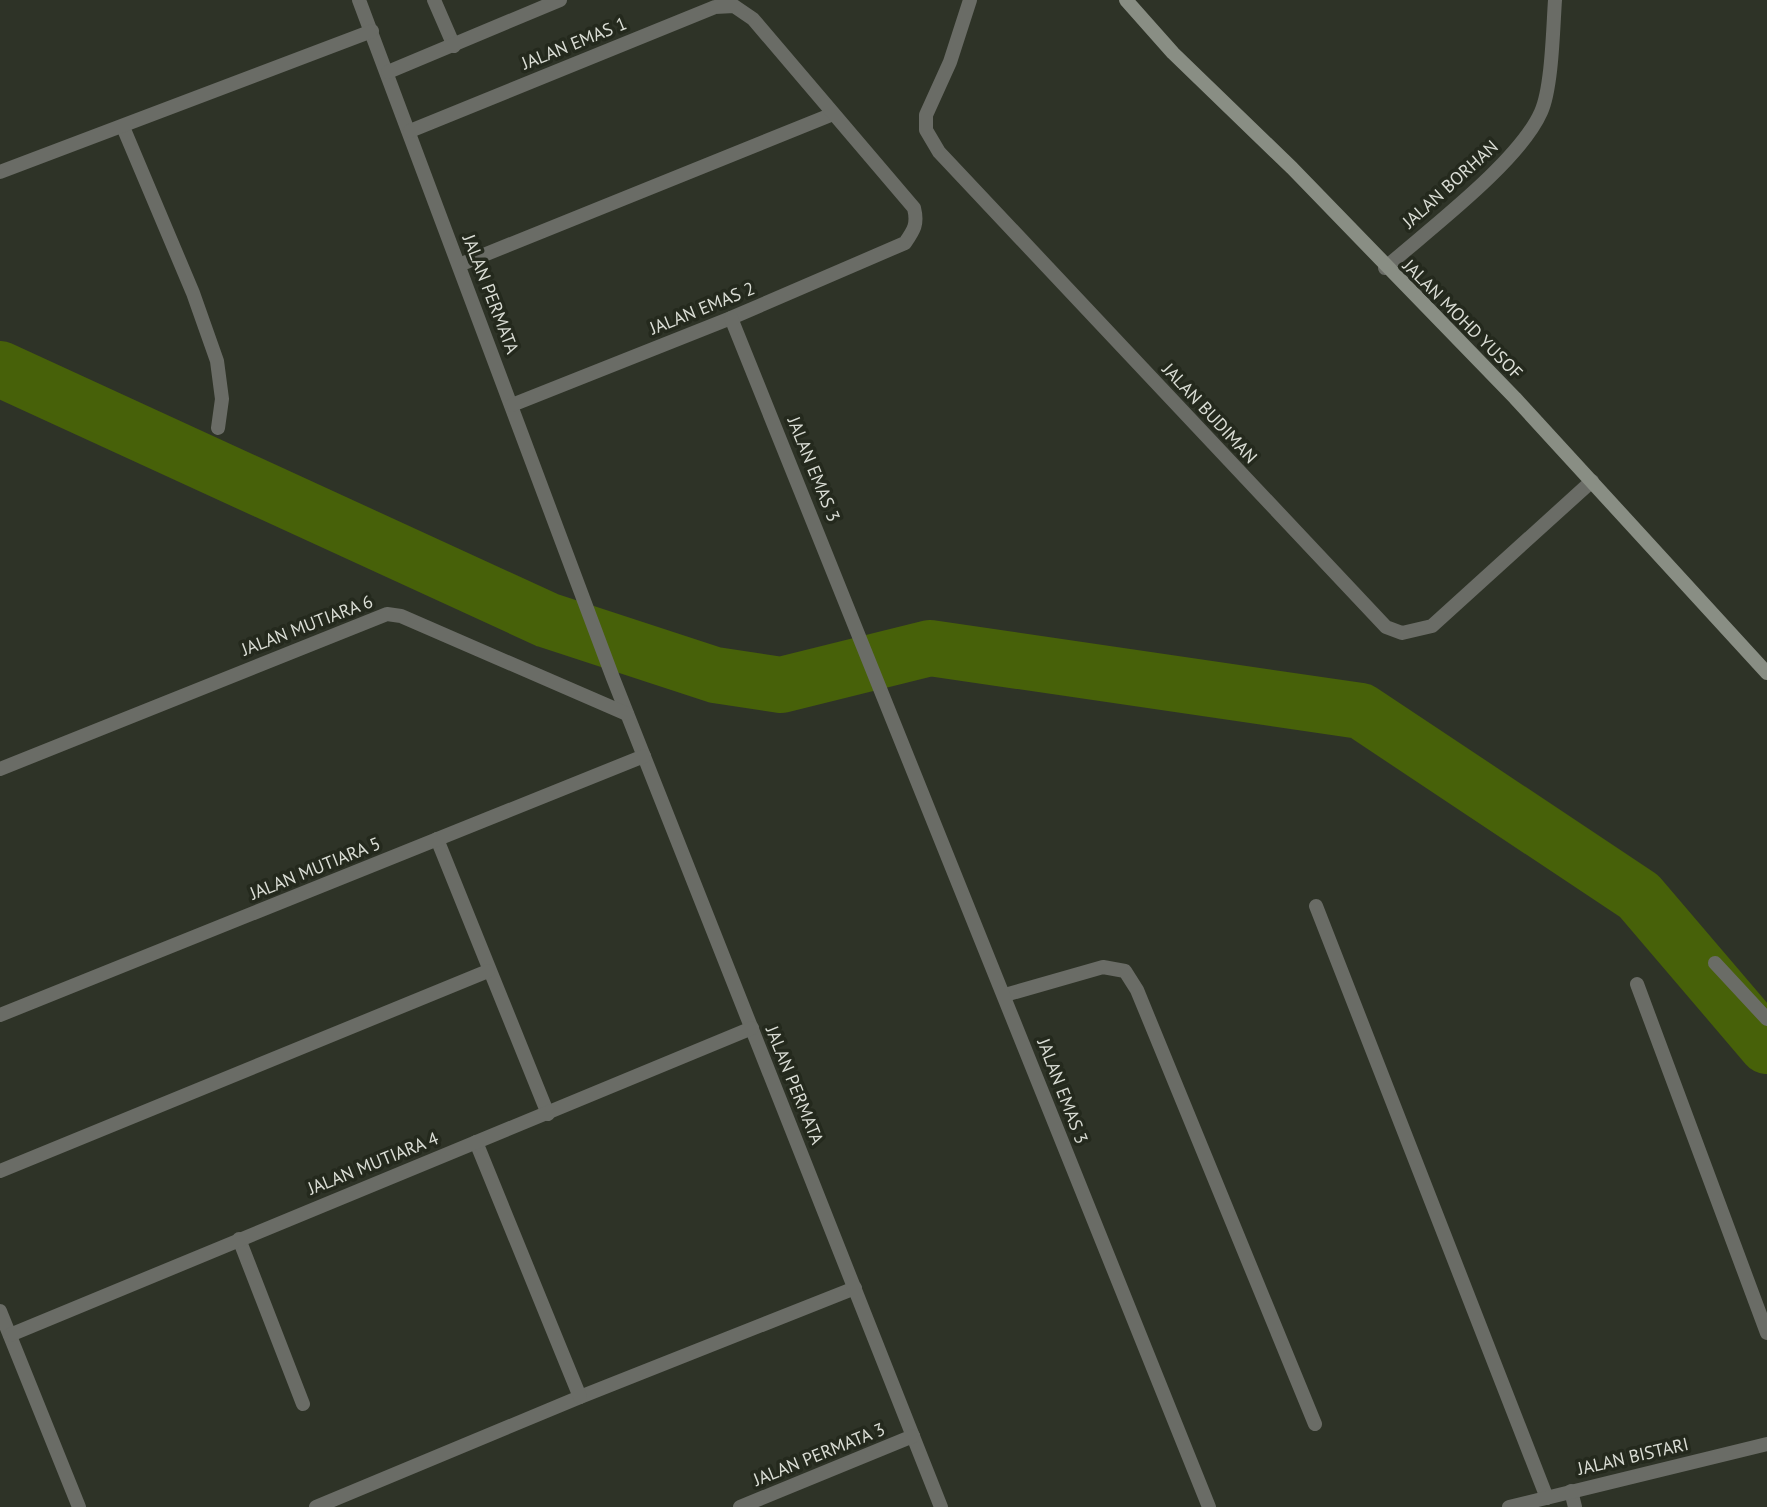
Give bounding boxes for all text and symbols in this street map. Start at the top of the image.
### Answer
street label: JALAN EMAS 1 [517,12,630,75]
street label: JALAN BORHAN [1397,135,1503,234]
street label: JALAN PERMATA [457,230,524,357]
street label: JALAN MOHD YUSOF [1397,253,1528,384]
street label: JALAN EMAS 2 [645,277,758,340]
street label: JALAN BUDIMAN [1157,357,1262,468]
street label: JALAN EMAS 3 [782,412,845,525]
street label: JALAN MUTIARA 6 [237,589,376,661]
street label: JALAN MUTIARA 5 [245,831,384,905]
street label: JALAN PERMATA [760,1021,829,1148]
street label: JALAN EMAS 3 [1032,1034,1094,1147]
street label: JALAN MUTIARA 4 [303,1126,442,1200]
street label: JALAN PERMATA 3 [749,1417,888,1491]
street label: JALAN BISTARI [1574,1432,1691,1480]

